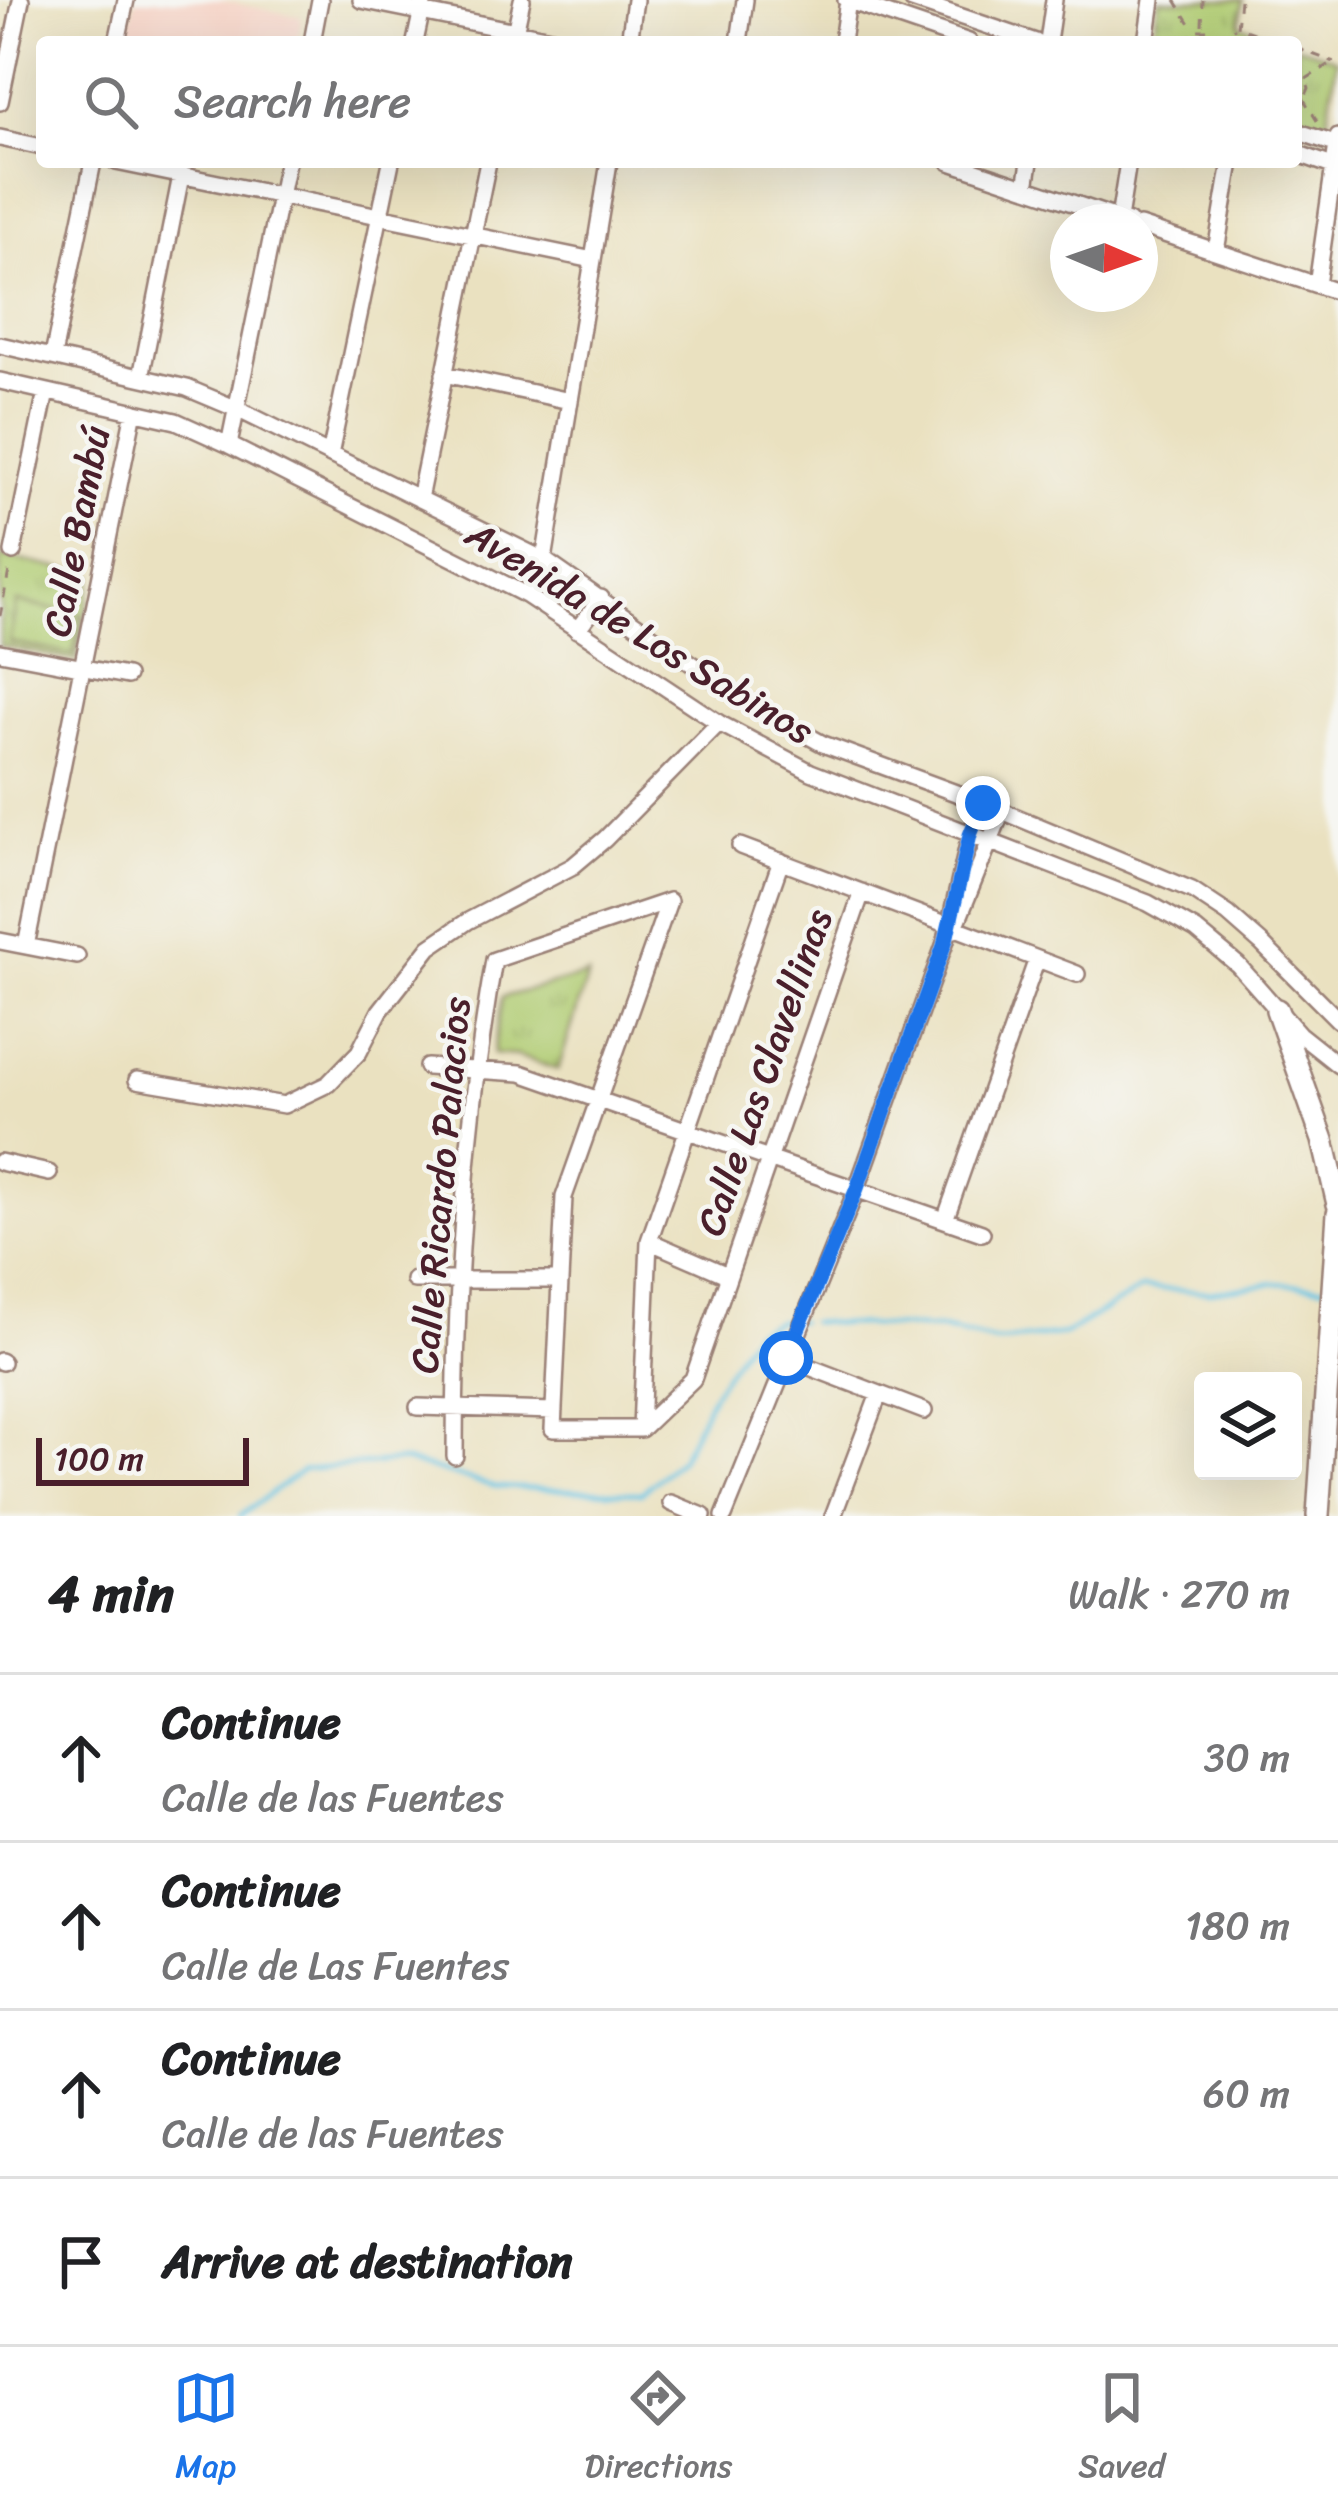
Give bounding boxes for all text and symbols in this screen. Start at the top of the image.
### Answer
search box [36,36,1302,168]
text: Search here [174,62,411,142]
icon: search [78,69,144,135]
north arrow [1050,204,1158,312]
street label: Calle Bambú [22,420,130,642]
street label: Avenida de Los Sabinos [451,500,828,764]
route end [956,776,1010,830]
street label: Calle Las Clavellinas [676,899,852,1245]
street label: Calle Ricardo Palacios [389,994,491,1376]
route start [759,1331,813,1385]
map controls [1194,1372,1302,1480]
button: layers [1194,1372,1302,1480]
text: 100 m [54,1430,144,1488]
scale bar [36,1432,249,1485]
text: 4 min [48,1549,174,1639]
text: Walk · 270 m [1068,1560,1290,1629]
text: Continue [162,1683,341,1763]
text: 30 m [1204,1723,1290,1792]
icon: ahead [48,1725,114,1791]
text: Calle de las Fuentes [162,1763,504,1832]
text: Continue [162,1851,341,1931]
text: 180 m [1185,1891,1290,1960]
icon: ahead [48,1893,114,1959]
text: Calle de Las Fuentes [162,1931,509,2000]
text: Continue [162,2019,341,2099]
text: 60 m [1203,2059,1290,2128]
icon: ahead [48,2061,114,2127]
text: Calle de las Fuentes [162,2099,504,2168]
text: Arrive at destination [162,2222,572,2302]
icon: arrive [48,2229,114,2295]
tab: Map [173,2365,239,2495]
tab: Directions [585,2365,732,2495]
tab: Saved [1078,2365,1165,2495]

